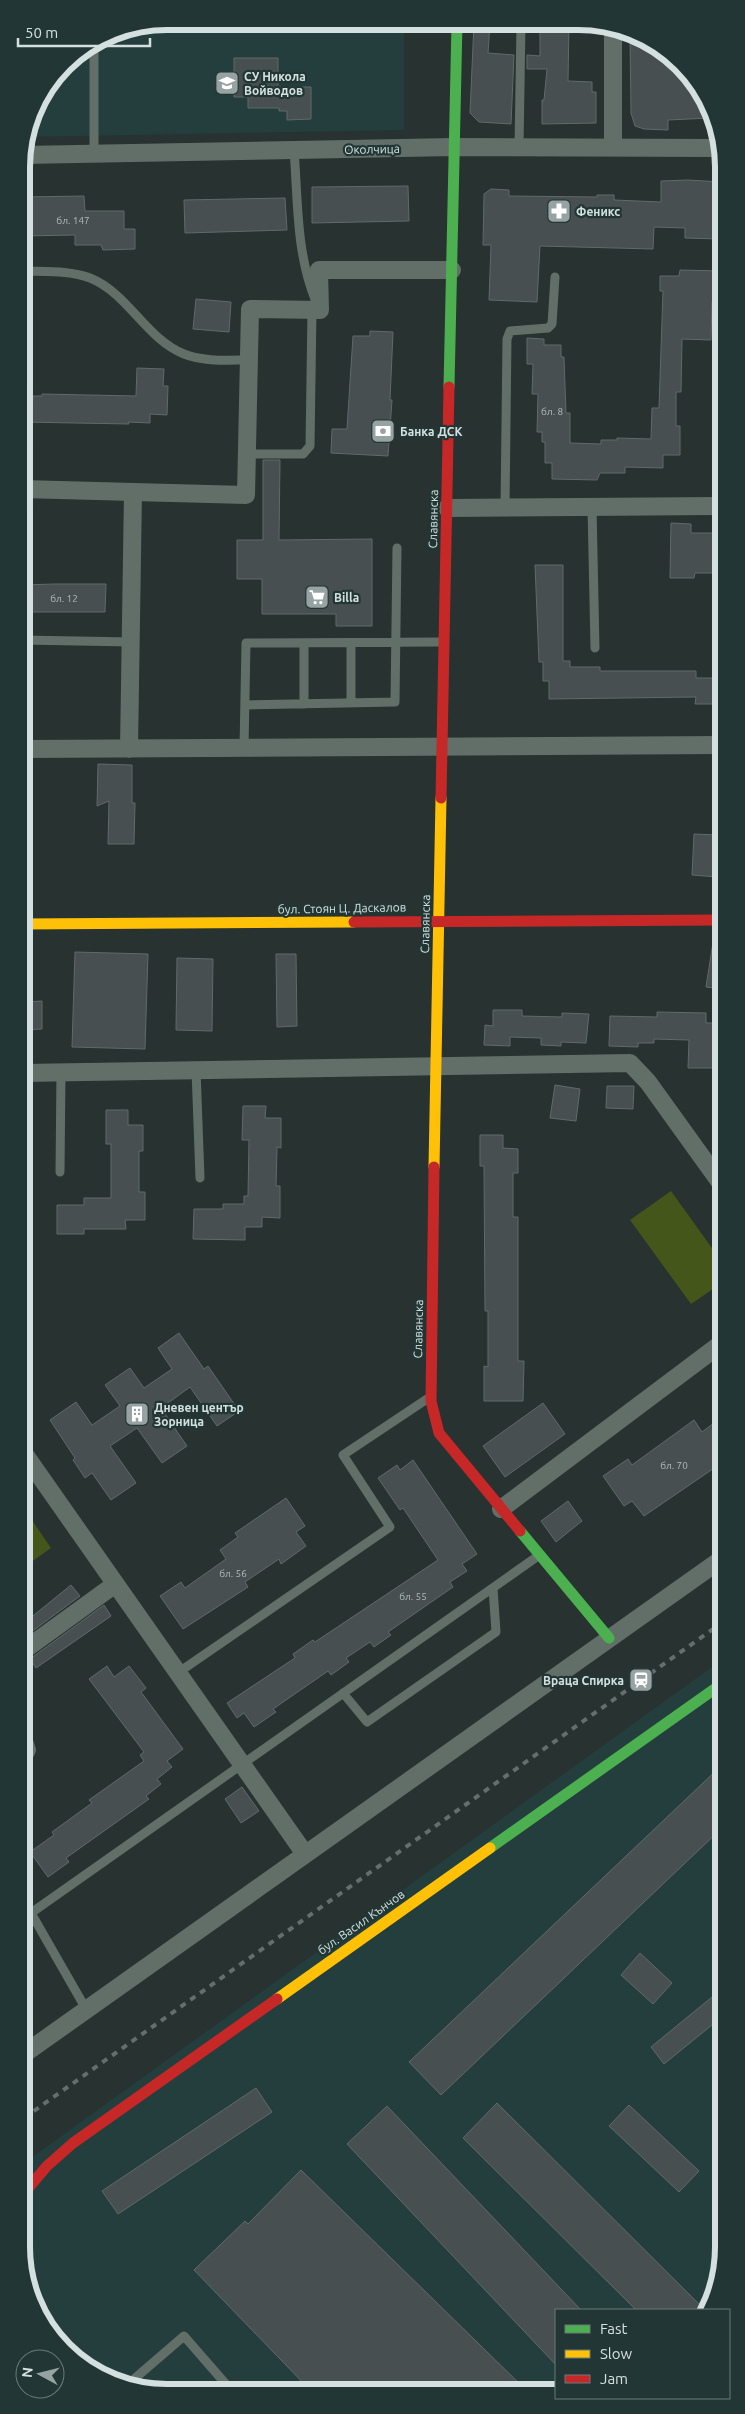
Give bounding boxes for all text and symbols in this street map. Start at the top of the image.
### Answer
scale bar [18,15,150,47]
text: 50 m [25,24,58,41]
school or university icon: СУ Никола Войводов [214,70,240,96]
place label: СУ Никола Войводов [244,70,306,97]
street label: Околчица [344,142,400,156]
pharmacy icon: Феникс [546,198,572,224]
place label: Феникс [576,205,620,218]
house number: бл. 147 [56,215,90,226]
house number: бл. 8 [541,406,563,417]
bank icon: Банка ДСК [370,418,396,444]
place label: Банка ДСК [400,425,463,438]
street label: Славянска [426,490,440,548]
supermarket icon: Billa [304,584,330,610]
place label: Billa [334,591,359,604]
house number: бл. 12 [50,593,78,604]
street label: Славянска [418,895,432,953]
street label: бул. Стоян Ц. Даскалов [278,900,406,916]
street label: Славянска [411,1300,425,1358]
building icon: Дневен център Зорница [124,1401,150,1427]
place label: Дневен център Зорница [154,1401,244,1428]
house number: бл. 70 [660,1460,688,1471]
house number: бл. 56 [219,1568,247,1579]
house number: бл. 55 [399,1591,427,1602]
station icon: Враца Спирка [628,1667,654,1693]
place label: Враца Спирка [543,1674,624,1687]
street label: бул. Васил Кънчов [315,1887,407,1957]
legend [555,2309,730,2399]
text: Fast [600,2320,628,2337]
text: Slow [600,2345,633,2362]
north arrow [15,2349,65,2399]
text: N [19,2366,36,2379]
text: Jam [600,2370,628,2387]

